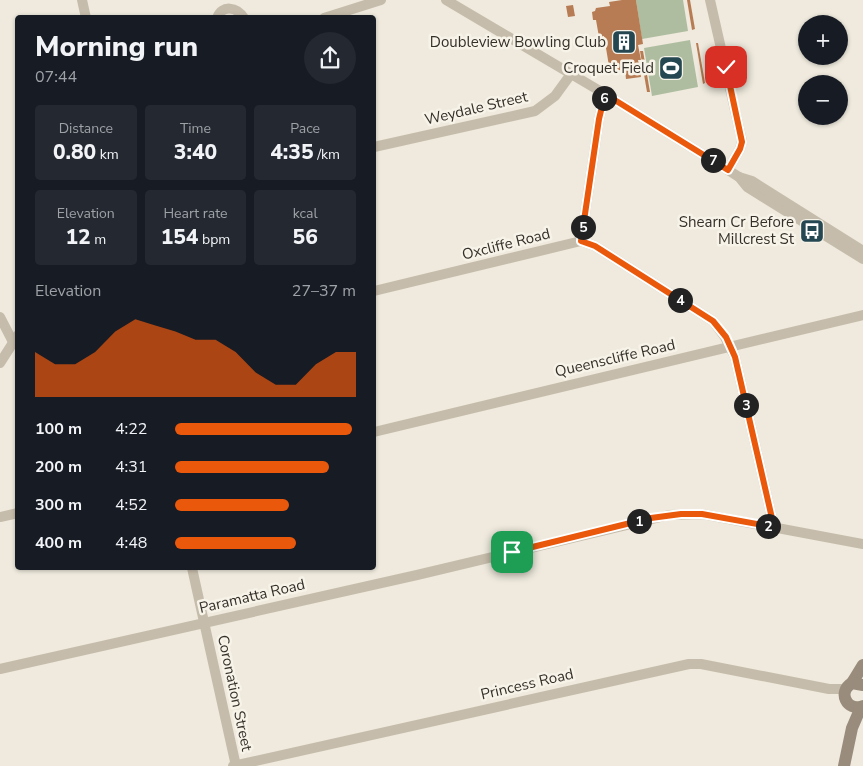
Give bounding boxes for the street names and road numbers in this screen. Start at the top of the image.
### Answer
street label: Weydale Street [423,86,530,130]
street label: Oxcliffe Road [460,223,552,265]
street label: Queenscliffe Road [553,334,677,382]
street label: Paramatta Road [197,574,307,618]
street label: Coronation Street [213,633,257,754]
street label: Princess Road [479,664,575,704]

